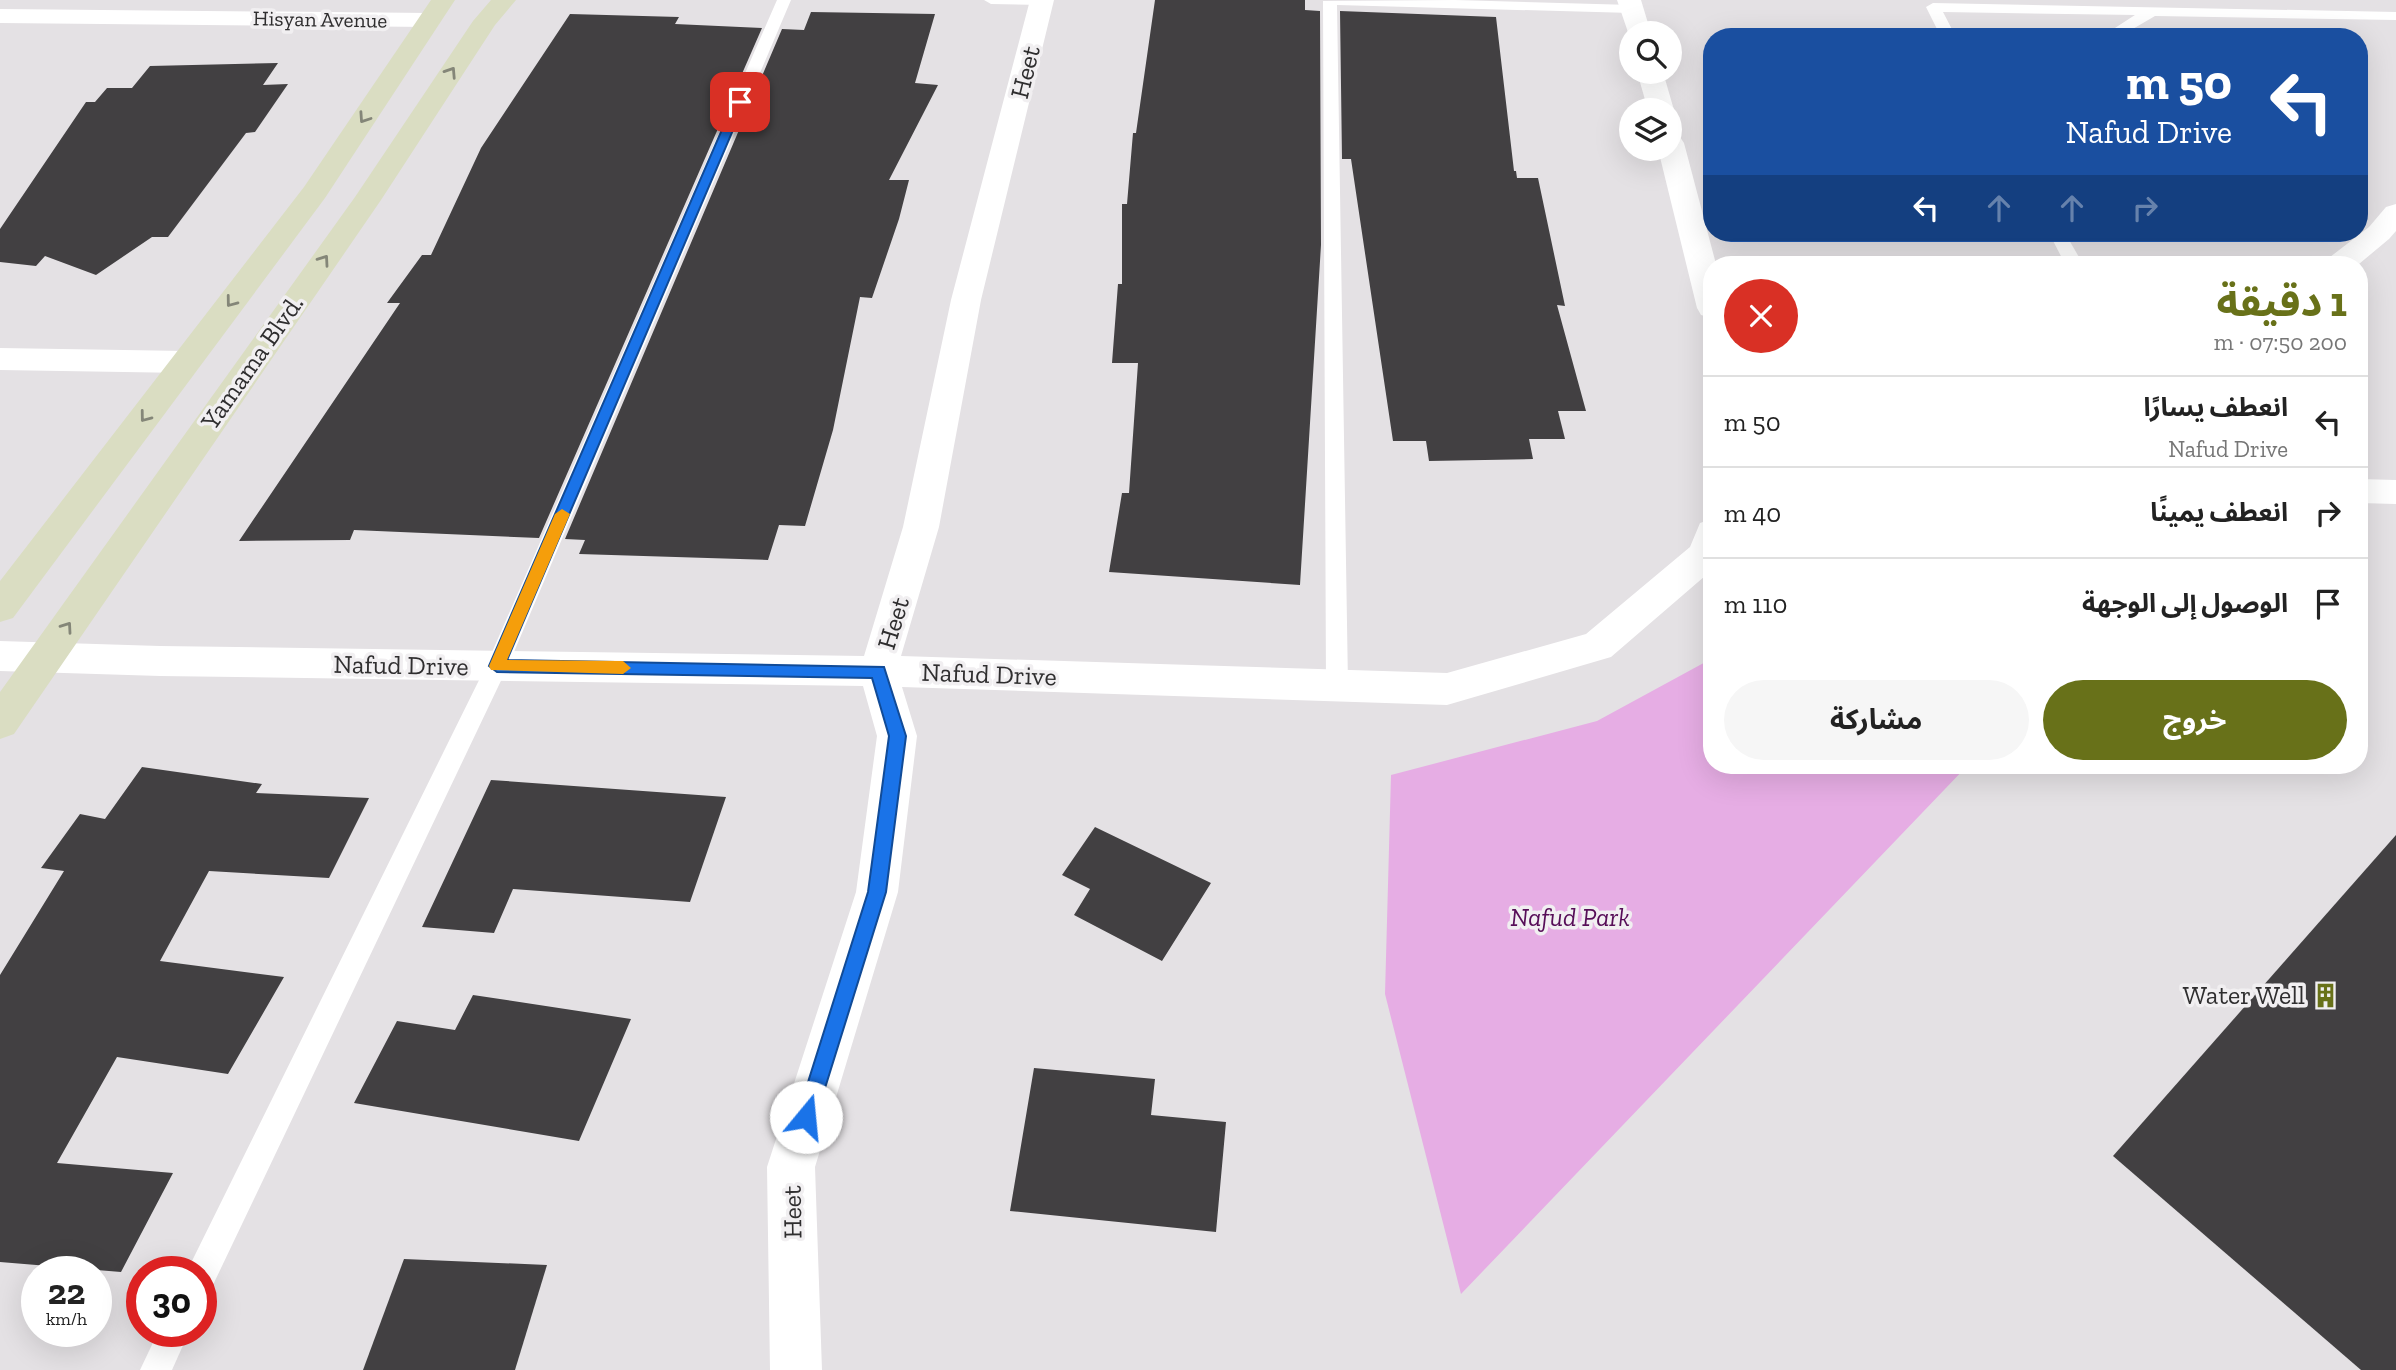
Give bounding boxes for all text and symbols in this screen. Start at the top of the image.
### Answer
street label: Hisyan Avenue [253,5,388,33]
map controls [1619,21,1682,161]
button: search [1619,21,1682,84]
street label: Heet [1003,42,1047,102]
text: 50 m [2126,53,2232,112]
icon: left [2256,56,2347,147]
one-way arrow [443,67,456,80]
pin [710,72,770,132]
icon: arrive [721,83,759,121]
button: layers [1619,98,1682,161]
one-way arrow [360,110,373,123]
text: Nafud Drive [2065,113,2232,151]
icon: left [1907,189,1945,227]
icon: ahead [1980,189,2018,227]
icon: ahead [2053,189,2091,227]
icon: right [2126,189,2164,227]
one-way arrow [316,255,328,268]
text: 1 دقيقة [2217,276,2347,327]
button: close [1724,279,1798,353]
street label: Yamama Blvd. [193,288,310,436]
one-way arrow [227,295,240,307]
text: 200 m · 07:50 [2214,328,2347,356]
text: انعطف يسارًا [2143,391,2288,423]
icon: left [2309,403,2347,441]
text: 50 m [1724,406,1781,438]
one-way arrow [140,409,153,422]
text: Nafud Drive [2168,435,2288,463]
icon: right [2309,494,2347,532]
text: انعطف يمينًا [2150,496,2288,528]
text: 40 m [1724,497,1781,529]
icon: arrive [2309,585,2347,623]
text: الوصول إلى الوجهة [2082,587,2288,619]
text: 110 m [1724,588,1787,620]
street label: Heet [870,593,916,653]
one-way arrow [59,622,71,635]
street label: Nafud Drive [333,648,469,682]
street label: Nafud Drive [921,656,1057,692]
button: مشاركة [1724,680,2029,760]
button: خروج [2043,680,2347,760]
park label: Nafud Park [1510,901,1630,933]
place label: Water Well [2183,979,2305,1011]
building icon: Water Well [2311,981,2339,1009]
position arrow [769,1080,843,1154]
street label: Heet [776,1185,808,1239]
speed limit sign: 30 [126,1256,217,1347]
text: 22 [48,1271,85,1313]
text: km/h [46,1308,87,1330]

